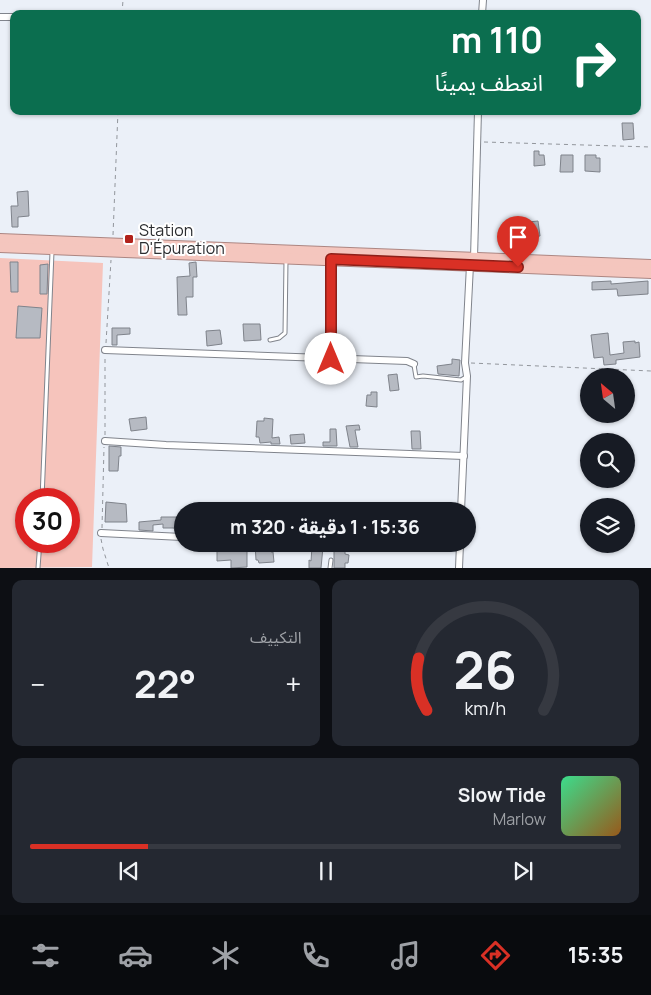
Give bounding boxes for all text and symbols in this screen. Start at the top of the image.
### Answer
text: 110 m [451,16,543,64]
icon: right [561,30,626,95]
text: انعطف يمينًا [435,68,543,98]
pin [497,216,539,267]
place label: Station D'Épuration [139,219,225,259]
icon: arrive [504,223,532,251]
marker: Station D'Épuration [123,233,135,245]
position arrow [304,332,356,384]
north arrow [580,368,635,422]
map controls [580,368,635,553]
button: search [580,433,635,488]
speed limit sign: 30 [15,488,80,553]
button: layers [580,498,635,553]
text: 15:36 · 1 دقيقة · 320 m [230,514,420,540]
text: التكييف [250,626,302,648]
text: 26 [454,634,517,705]
text: 22° [134,657,196,709]
text: − [30,665,45,703]
text: + [285,665,301,703]
text: km/h [464,696,506,720]
text: Slow Tide [458,782,546,808]
text: Marlow [493,808,546,830]
icon: previous [115,857,143,885]
icon: pause [312,857,340,885]
icon: next [509,857,537,885]
icon: filters [28,938,63,973]
icon: car [118,938,153,973]
icon: climate [208,938,243,973]
icon: phone [298,938,333,973]
icon: music [388,938,423,973]
icon: directions [478,938,513,973]
text: 15:35 [568,940,623,970]

